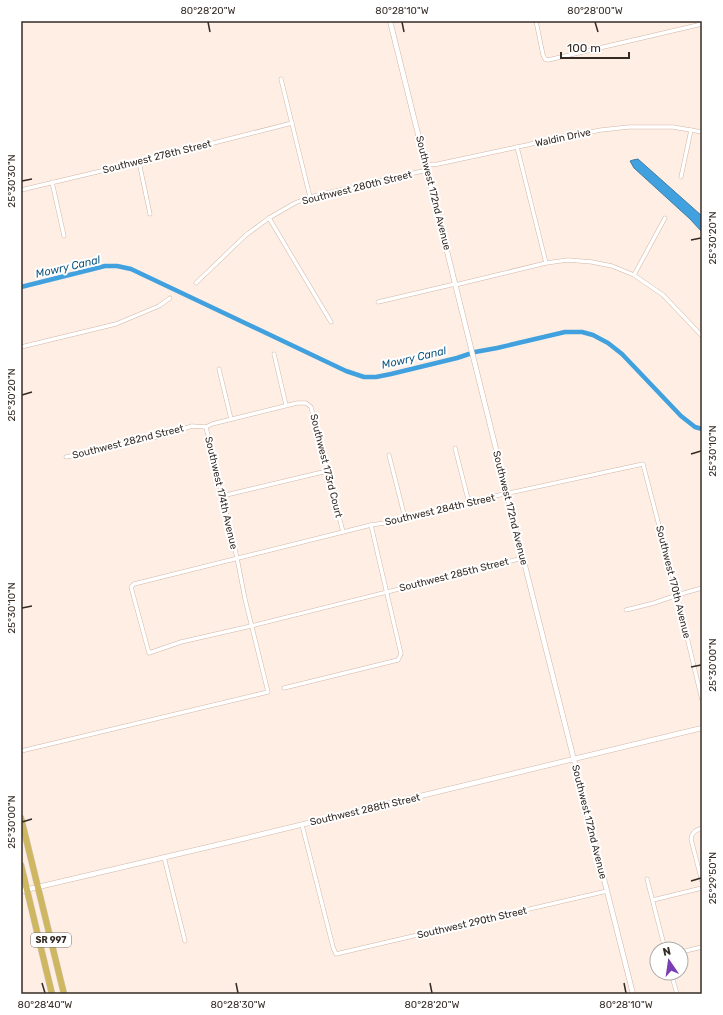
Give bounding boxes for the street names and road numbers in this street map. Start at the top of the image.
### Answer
street label: Waldin Drive [534,126,592,150]
street label: Southwest 172nd Avenue [413,135,453,252]
street label: Southwest 278th Street [101,138,213,176]
street label: Southwest 280th Street [301,169,413,207]
street label: Southwest 173rd Court [307,413,345,519]
street label: Southwest 282nd Street [71,422,185,462]
street label: Southwest 174th Avenue [202,435,240,551]
street label: Southwest 172nd Avenue [490,450,530,567]
street label: Southwest 284th Street [384,491,496,529]
street label: Southwest 170th Avenue [653,524,693,640]
street label: Southwest 285th Street [398,556,510,594]
street label: Southwest 172nd Avenue [569,764,609,881]
street label: Southwest 288th Street [309,791,421,829]
street label: Southwest 290th Street [416,904,528,941]
road number: SR 997 [31,933,71,947]

